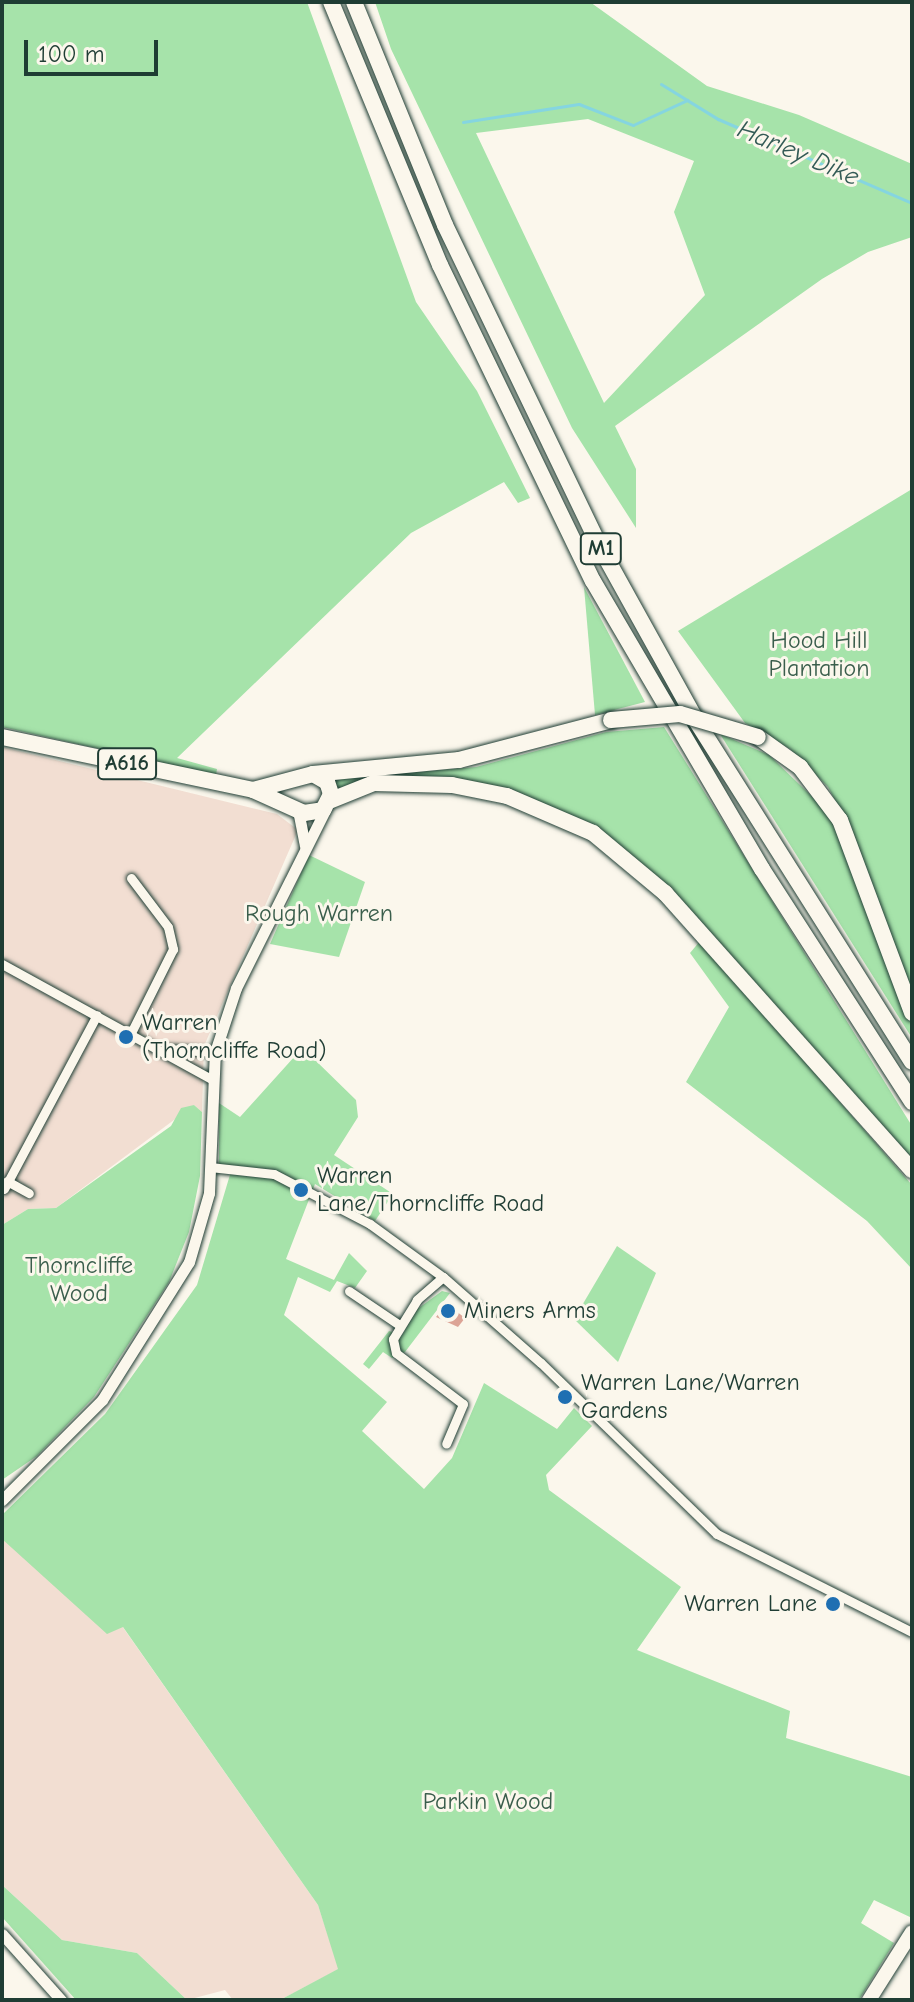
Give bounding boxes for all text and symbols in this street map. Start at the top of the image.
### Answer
scale bar [28,24,162,74]
text: 100 m [38,40,105,68]
water label: Harley Dike [732,114,864,194]
road number: M1 [579,531,623,567]
park label: Hood Hill Plantation [768,627,870,683]
road number: A616 [97,746,157,782]
park label: Rough Warren [245,900,393,928]
place label: Warren (Thorncliffe Road) [142,1009,327,1065]
marker: Warren (Thorncliffe Road) [117,1028,135,1046]
place label: Warren Lane/Thorncliffe Road [317,1162,544,1218]
marker: Warren Lane/Thorncliffe Road [292,1181,310,1199]
park label: Thorncliffe Wood [25,1252,133,1308]
place label: Miners Arms [464,1297,596,1325]
marker: Miners Arms [439,1302,457,1320]
place label: Warren Lane/Warren Gardens [581,1369,800,1425]
marker: Warren Lane/Warren Gardens [556,1388,574,1406]
place label: Warren Lane [684,1590,817,1618]
marker: Warren Lane [824,1595,842,1613]
park label: Parkin Wood [423,1788,553,1816]

